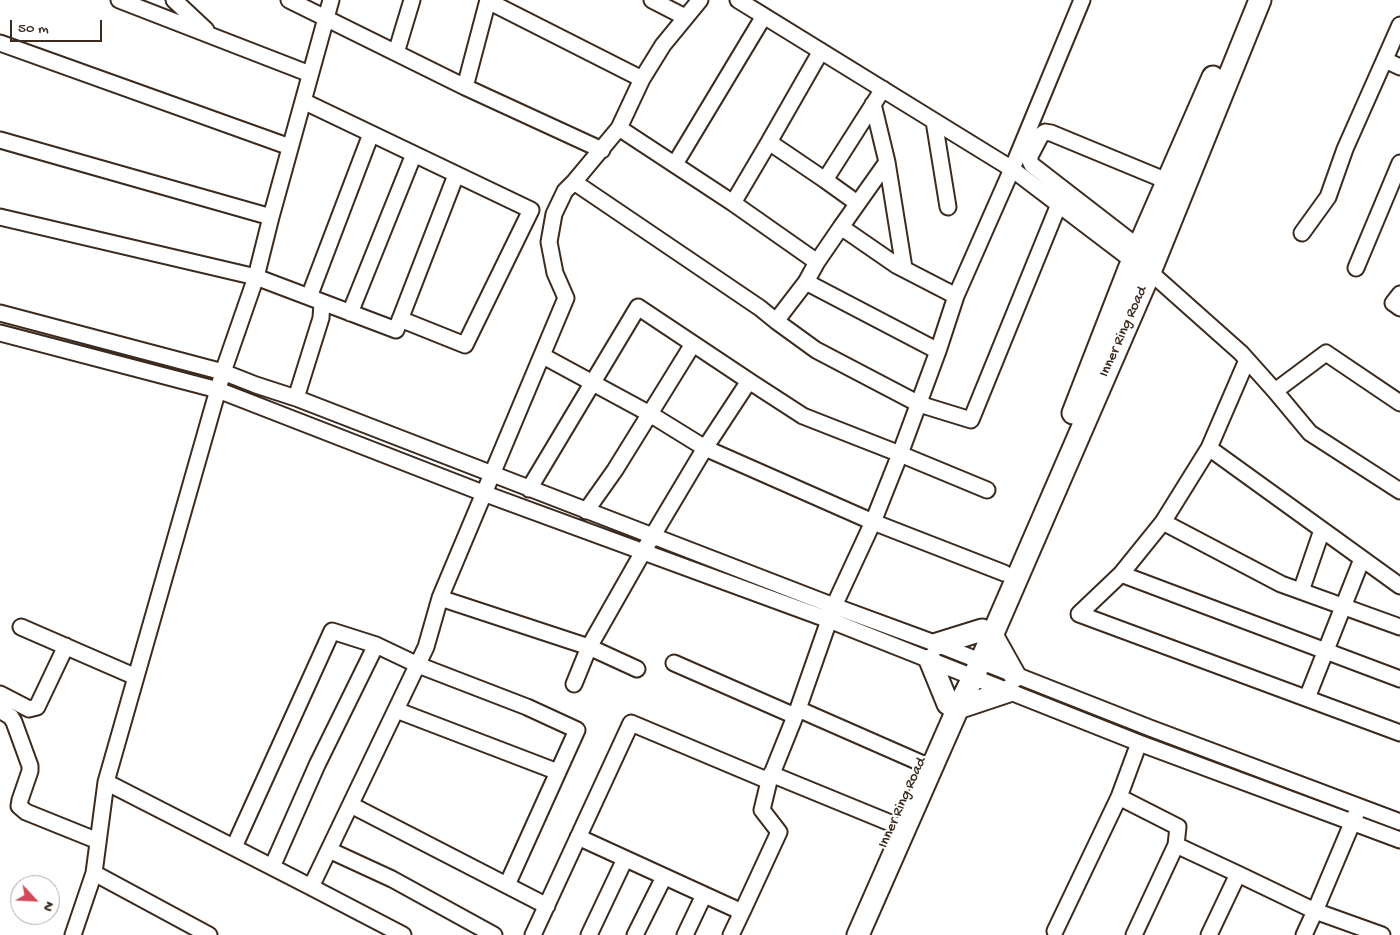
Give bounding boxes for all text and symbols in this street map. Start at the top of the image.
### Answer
scale bar [12,10,105,42]
text: 50 m [18,20,49,38]
street label: Inner Ring Road [1096,284,1152,380]
street label: Inner Ring Road [875,755,931,851]
north arrow [10,875,60,925]
text: N [39,898,58,914]

